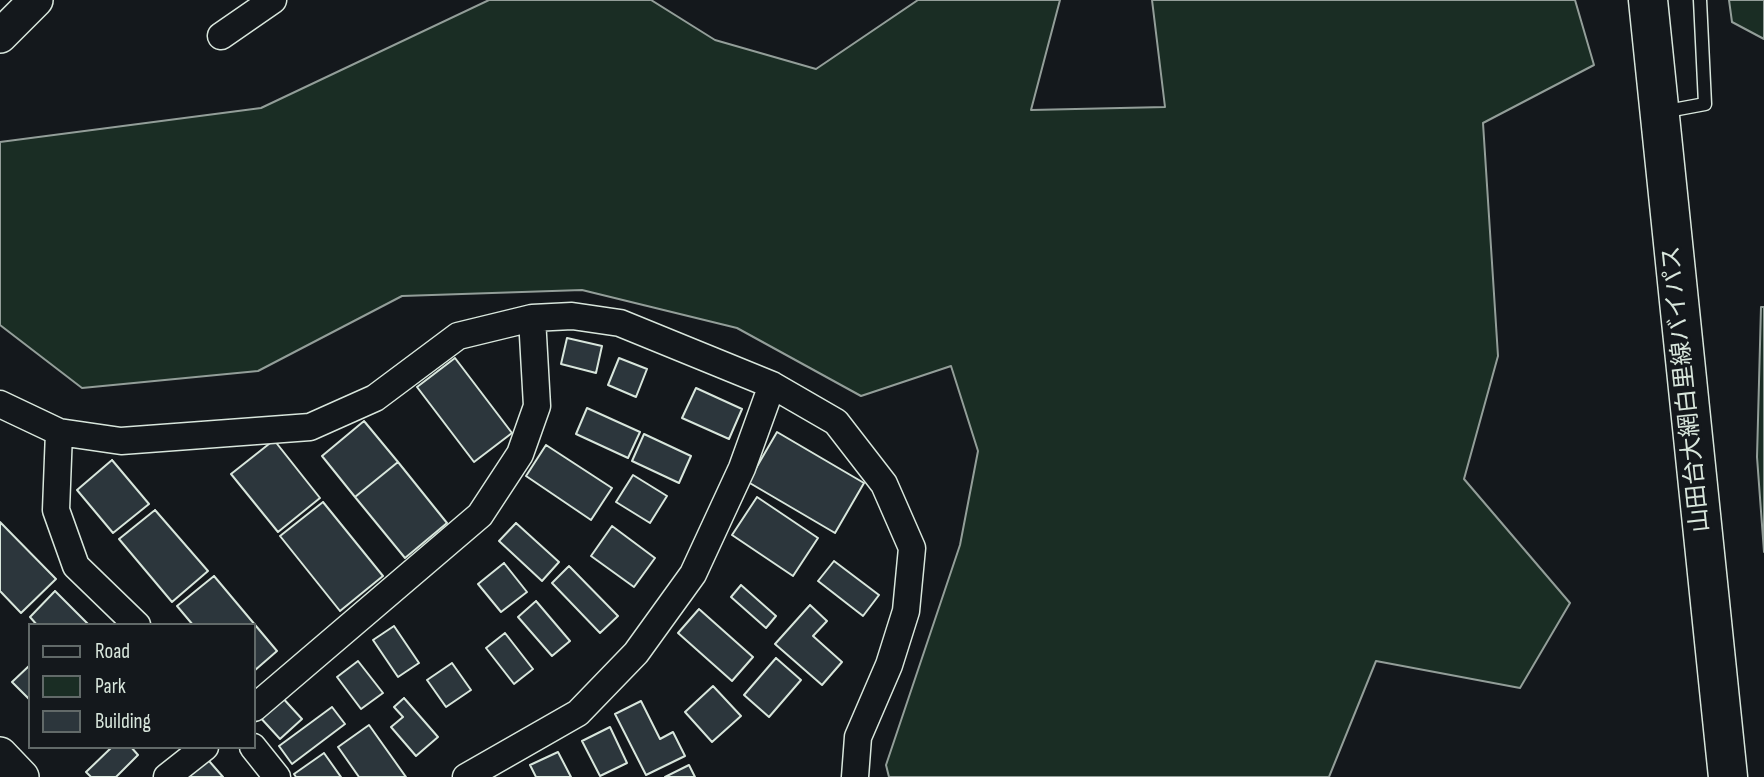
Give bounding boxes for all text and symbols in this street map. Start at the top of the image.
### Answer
street label: 山田台大網白里線バイパス [1658,244,1716,534]
legend [28,623,256,749]
text: Road [95,639,130,664]
text: Park [95,674,126,699]
text: Building [95,709,151,734]

